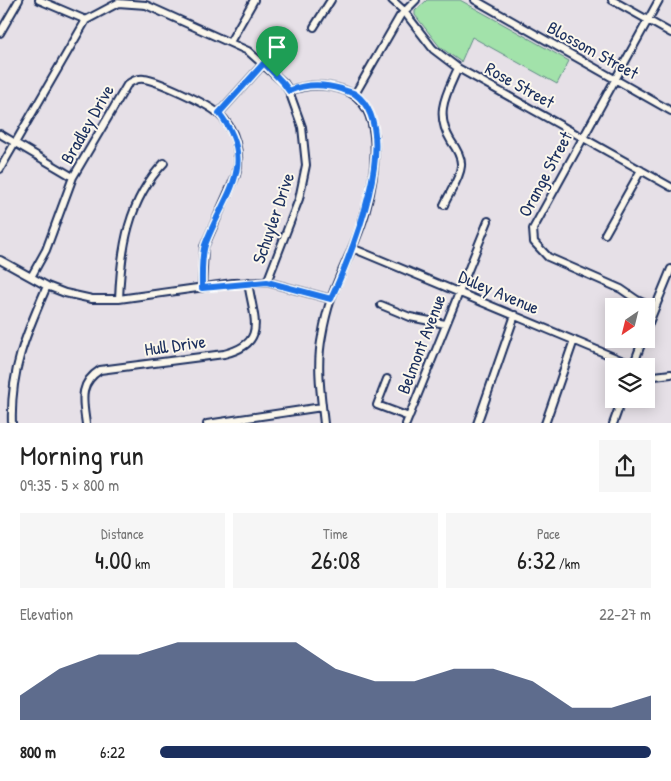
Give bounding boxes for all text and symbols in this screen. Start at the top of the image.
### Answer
street label: Blossom Street [543,15,644,86]
pin [256,26,298,77]
icon: arrive [263,33,291,61]
street label: Rose Street [481,56,560,115]
street label: Bradley Drive [54,80,120,168]
street label: Orange Street [512,126,578,221]
street label: Schuyler Drive [246,169,300,267]
street label: Duley Avenue [455,264,543,320]
street label: Belmont Avenue [391,291,451,397]
north arrow [605,298,655,348]
map controls [605,298,655,408]
street label: Hull Drive [143,328,207,362]
button: layers [605,358,655,408]
text: Morning run [20,436,144,474]
button: share [599,440,651,492]
text: 09:35 · 5 × 800 m [20,474,119,496]
text: Distance [101,524,144,543]
text: Time [323,524,348,543]
text: Pace [537,524,560,543]
text: 4.00 [95,543,132,577]
text: 26:08 [311,543,360,577]
text: 6:32 [517,543,556,577]
text: km [132,554,150,573]
text: /km [556,554,580,573]
text: Elevation [20,603,73,625]
text: 22–27 m [599,603,651,625]
text: 800 m [20,741,56,763]
text: 6:22 [100,741,125,763]

